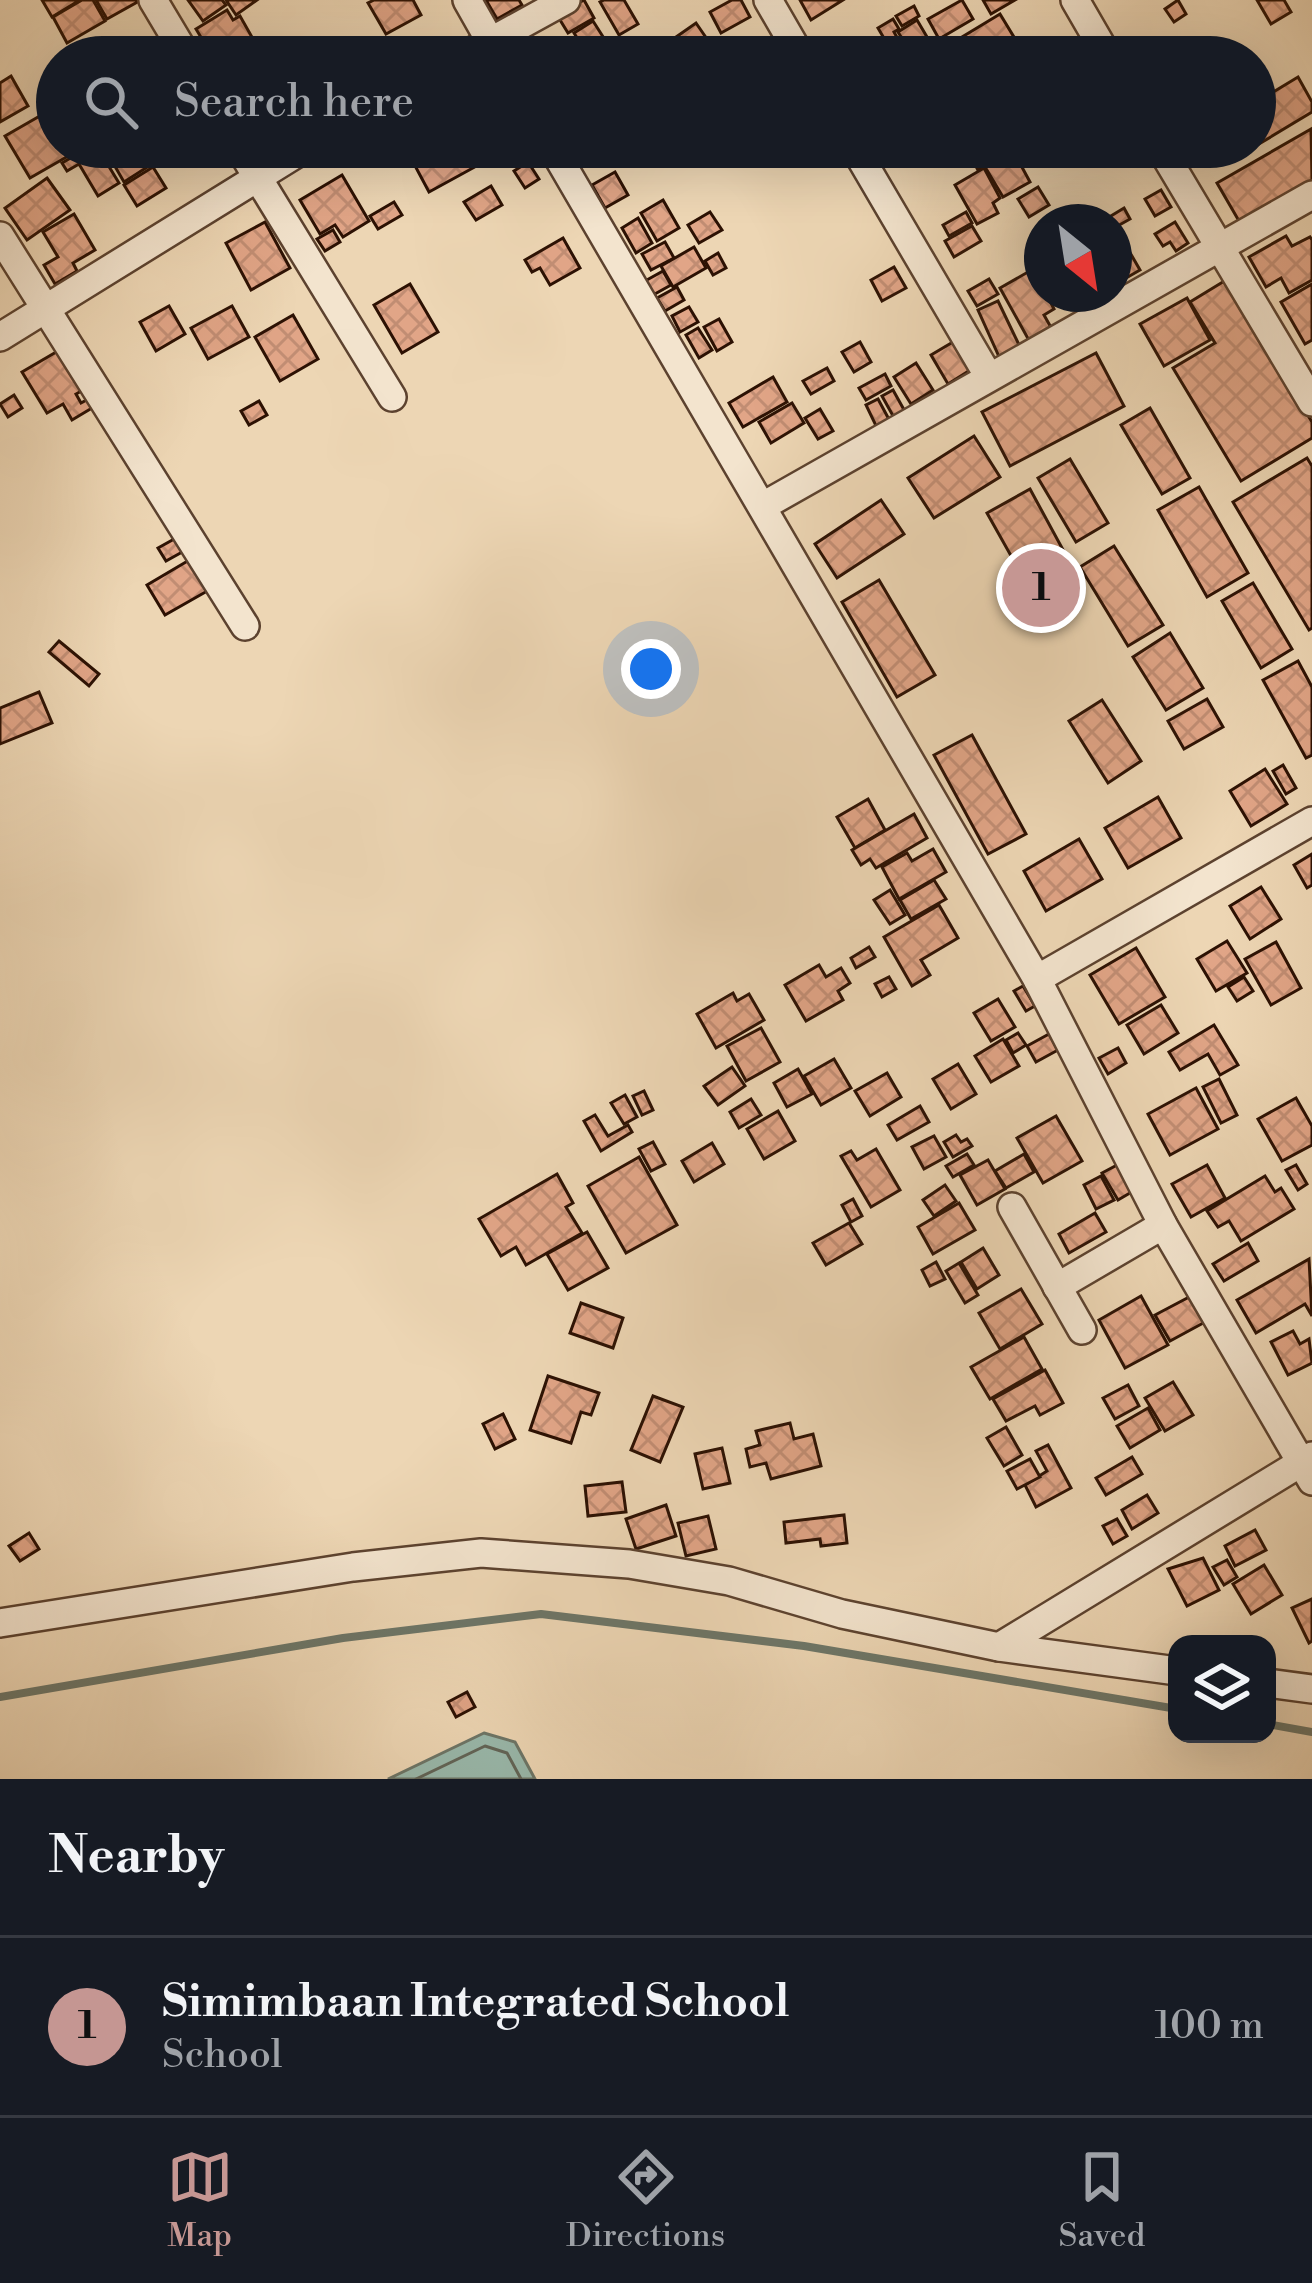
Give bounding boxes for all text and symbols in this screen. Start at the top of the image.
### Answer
search box [36,36,1276,168]
icon: search [78,69,144,135]
text: Search here [174,74,414,131]
north arrow [1024,204,1132,312]
pin: 1 [1002,543,1080,633]
your location [621,639,681,699]
map controls [1168,1635,1276,1743]
button: layers [1168,1635,1276,1743]
text: Nearby [48,1825,224,1889]
text: Simimbaan Integrated School [162,1974,789,2031]
text: 1 [78,2002,96,2051]
text: 100 m [1155,2002,1264,2051]
text: School [162,2031,282,2080]
tab: Map [167,2144,233,2257]
tab: Directions [566,2144,725,2257]
tab: Saved [1059,2144,1145,2257]

